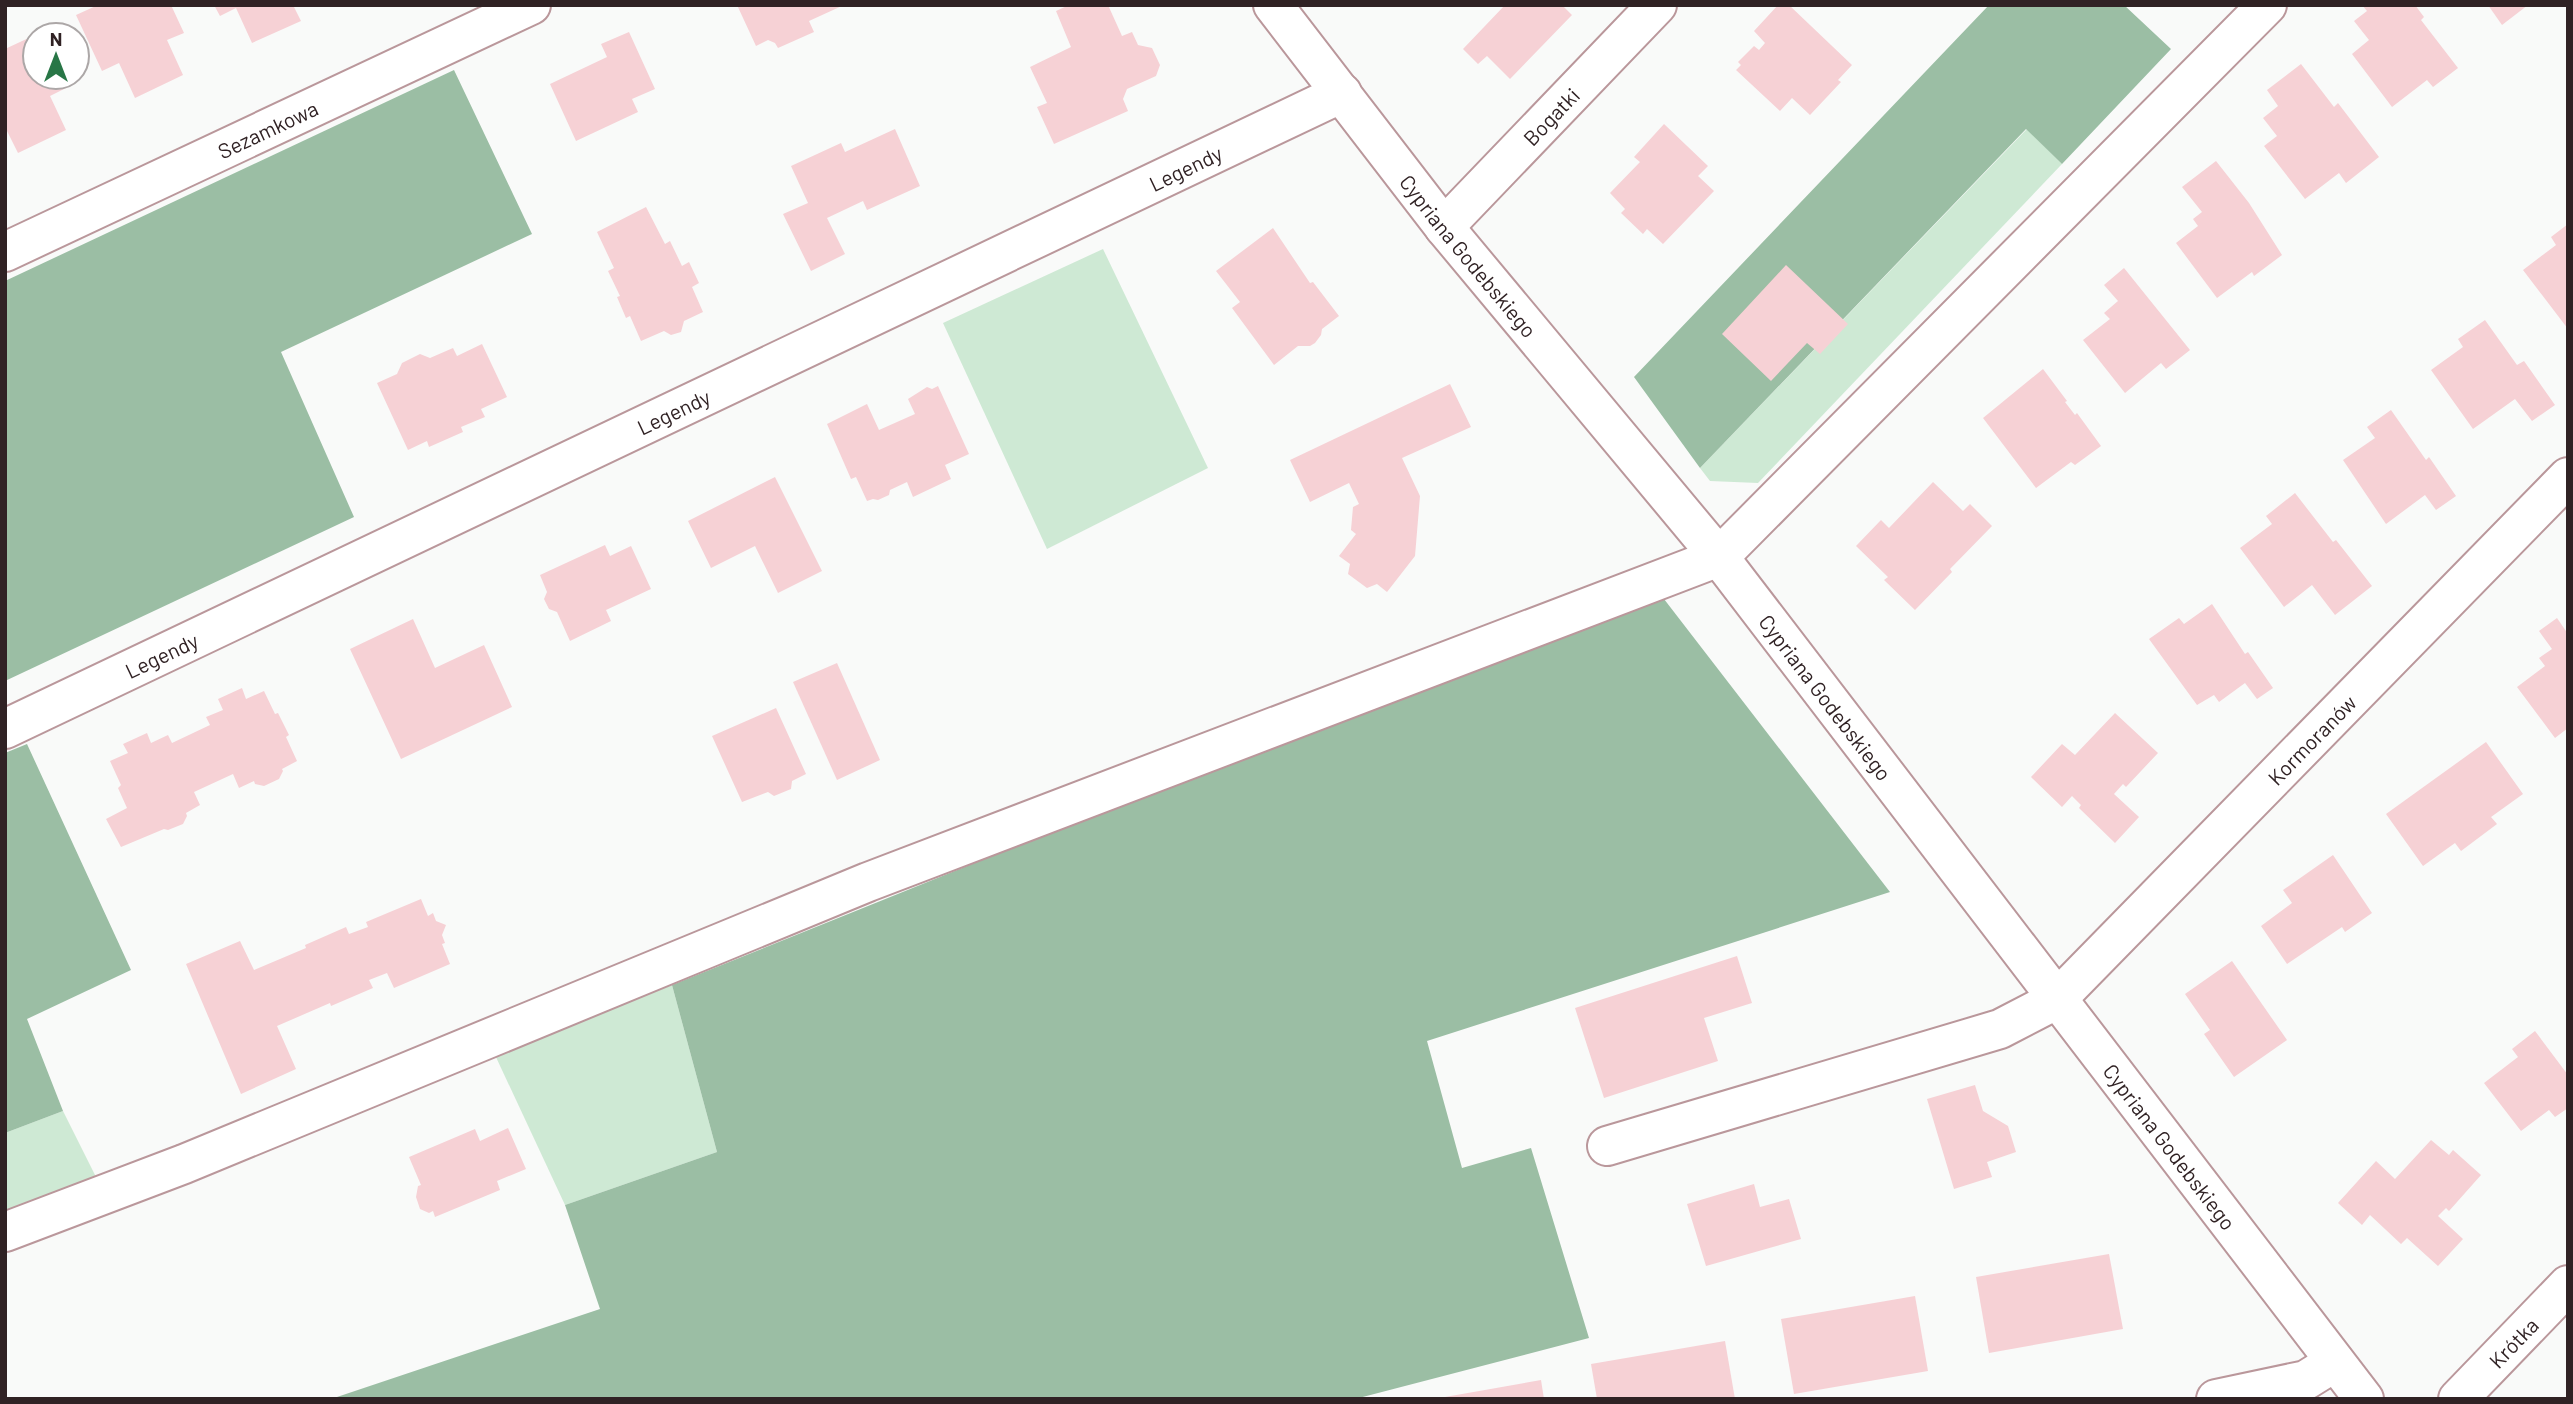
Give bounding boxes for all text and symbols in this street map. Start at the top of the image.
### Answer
north arrow [21,21,91,91]
text: N [50,27,62,50]
street label: Bogatki [1517,82,1584,150]
street label: Sezamkowa [213,95,322,163]
street label: Legendy [1145,139,1226,196]
street label: Cypriana Godebskiego [1395,169,1543,342]
street label: Legendy [633,383,714,439]
street label: Cypriana Godebskiego [1755,609,1898,785]
street label: Legendy [121,627,202,683]
street label: Kormoranów [2262,689,2361,789]
street label: Cypriana Godebskiego [2099,1058,2242,1234]
street label: Krótka [2483,1312,2543,1373]

